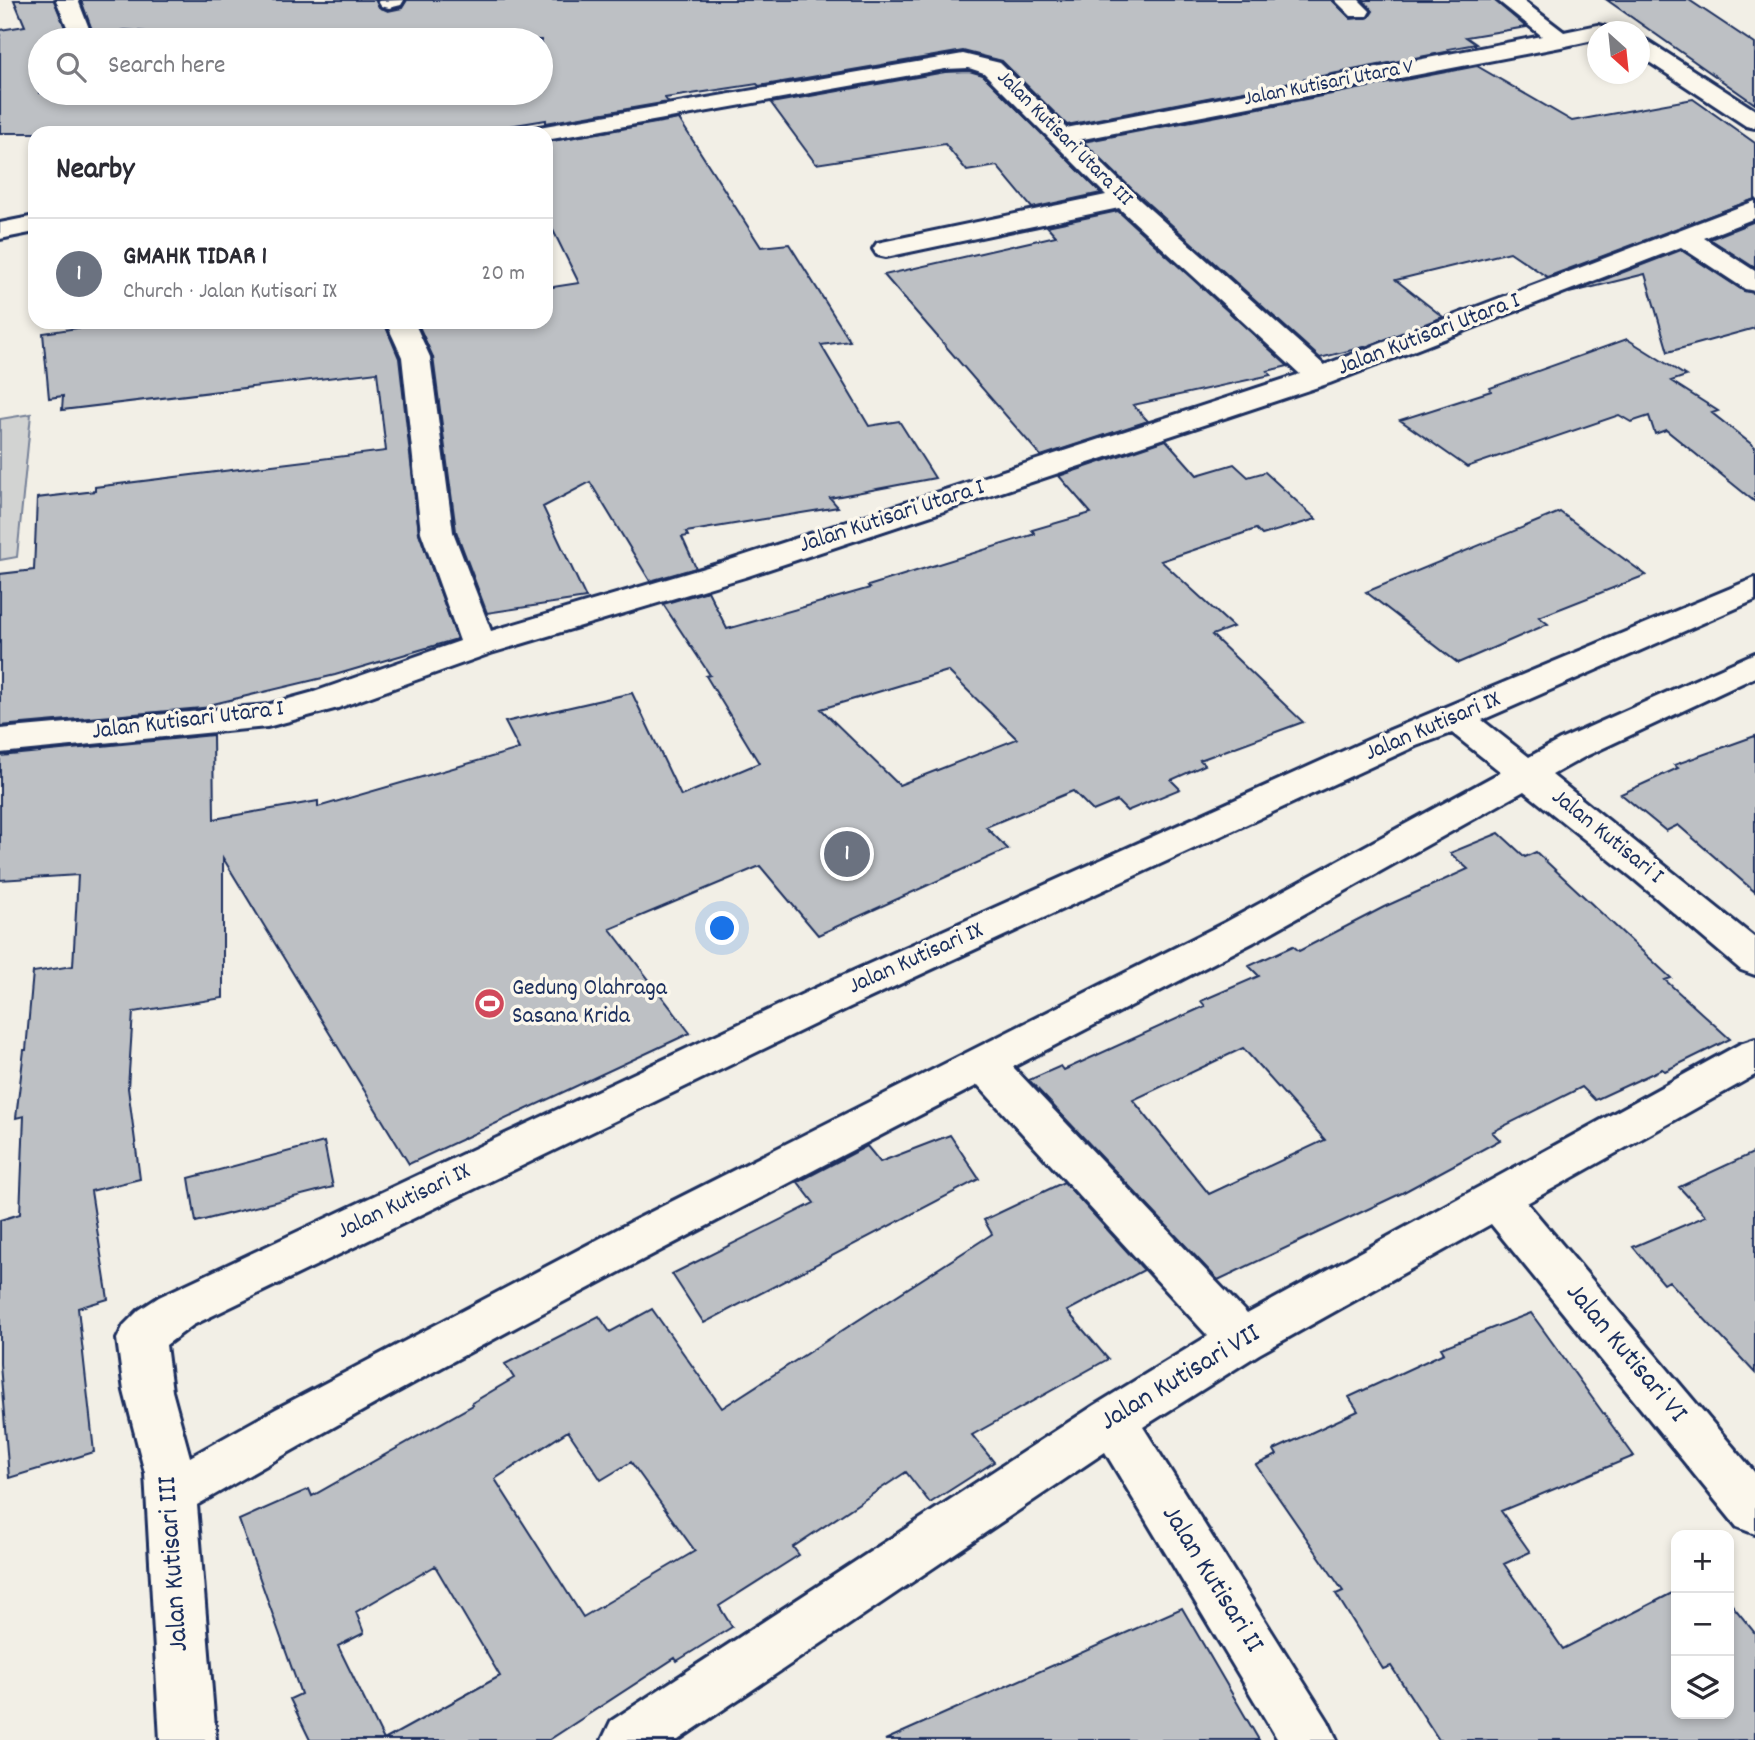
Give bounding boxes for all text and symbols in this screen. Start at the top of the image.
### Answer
north arrow [1587,21,1650,84]
search box [28,28,553,105]
icon: search [52,48,90,86]
text: Search here [108,48,226,85]
street label: Jalan Kutisari Utara V [1241,53,1417,115]
street label: Jalan Kutisari Utara III [989,64,1139,214]
text: Nearby [56,150,134,193]
text: GMAHK TIDAR 1 [123,239,267,276]
text: 1 [76,258,82,291]
text: 20 m [481,258,525,291]
text: Church · Jalan Kutisari IX [123,276,337,309]
street label: Jalan Kutisari Utara I [1333,284,1526,385]
street label: Jalan Kutisari Utara I [795,471,990,563]
street label: Jalan Kutisari IX [1360,683,1506,771]
street label: Jalan Kutisari Utara I [90,692,286,750]
street label: Jalan Kutisari I [1544,781,1671,893]
pin: 1 [824,828,870,880]
your location [705,911,739,945]
street label: Jalan Kutisari IX [843,914,989,1004]
place label: Gedung Olahraga Sasana Krida [512,972,668,1034]
sports icon: Gedung Olahraga Sasana Krida [472,986,506,1020]
street label: Jalan Kutisari IX [332,1155,476,1249]
street label: Jalan Kutisari VI [1554,1275,1696,1433]
street label: Jalan Kutisari VII [1093,1315,1269,1443]
street label: Jalan Kutisari III [149,1475,201,1653]
street label: Jalan Kutisari II [1150,1499,1272,1662]
map controls [1671,1530,1734,1719]
button: + [1671,1530,1734,1593]
button: − [1671,1593,1734,1656]
button: layers [1671,1656,1734,1719]

